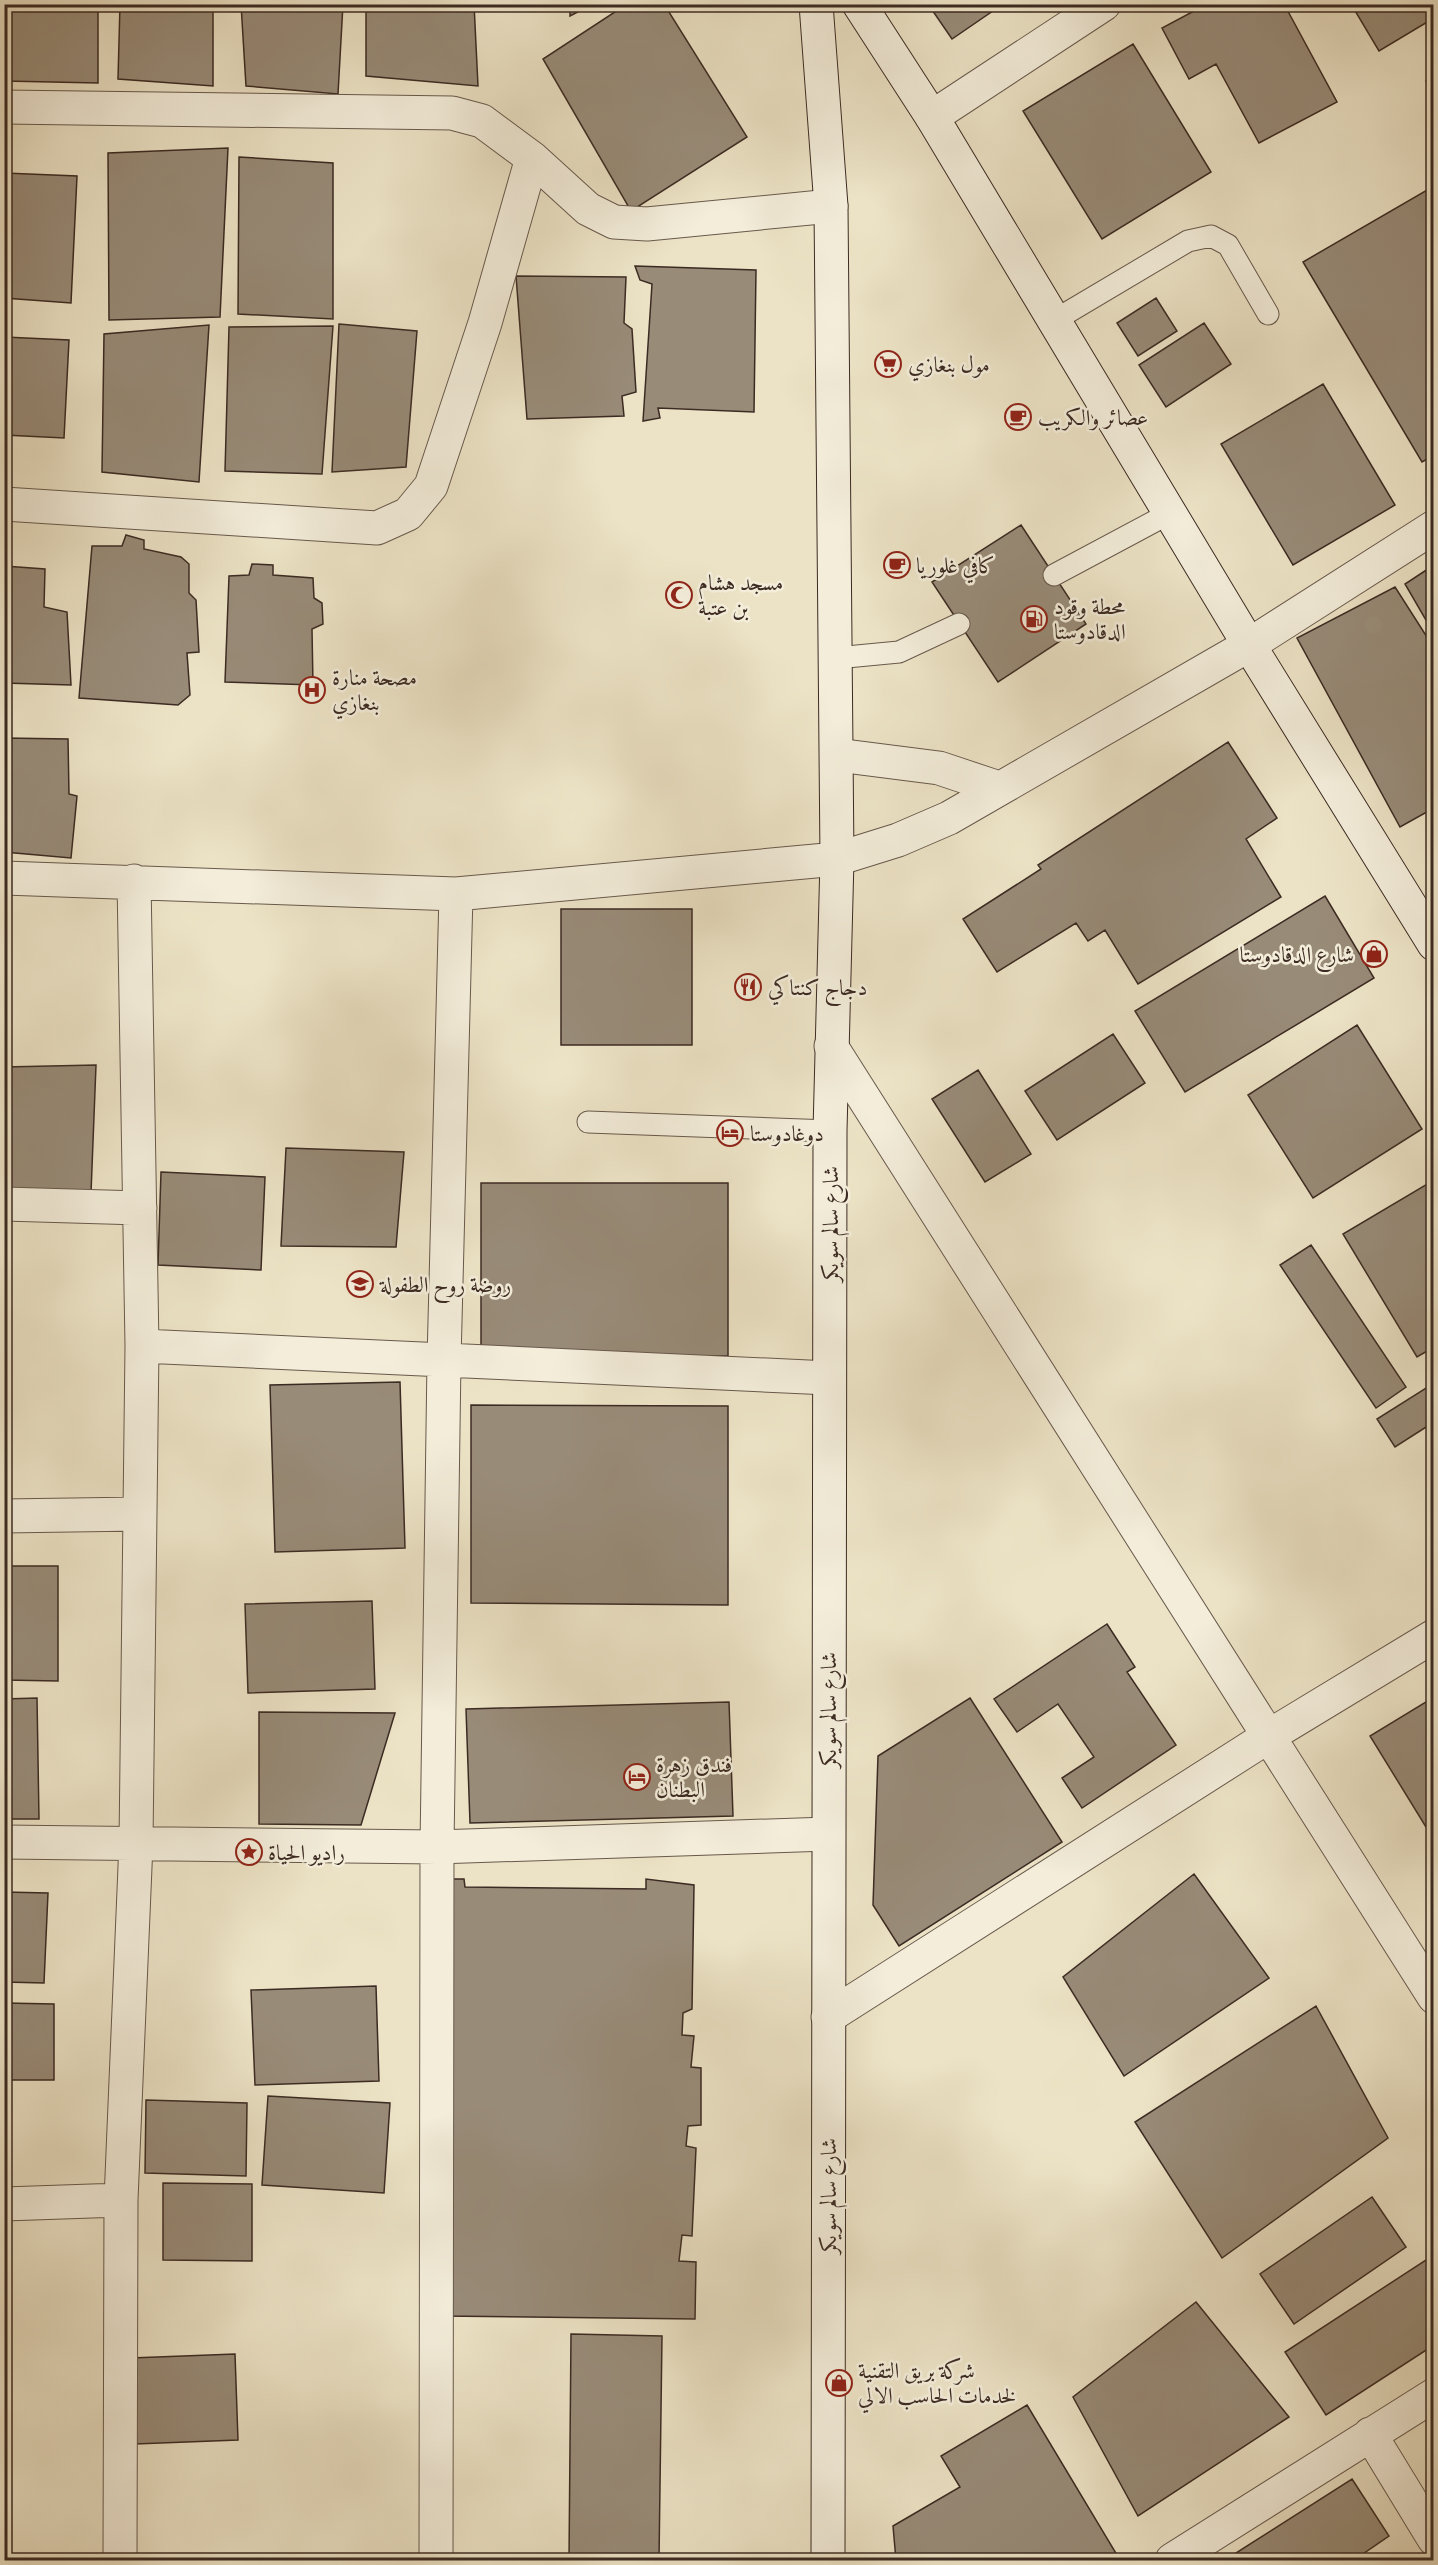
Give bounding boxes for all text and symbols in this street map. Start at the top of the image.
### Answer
supermarket icon: مول بنغازي [873,349,903,379]
place label: مول بنغازي [908,351,990,382]
cafe icon: عصائر والكريب [1003,402,1033,432]
place label: عصائر والكريب [1038,404,1148,432]
cafe icon: كافي غلوريا [882,550,912,580]
place label: كافي غلوريا [916,552,995,584]
place label: مسجد هشام بن عتبة [698,569,783,622]
mosque icon: مسجد هشام بن عتبة [664,580,694,610]
place label: محطة وقود الدقادوستا [1054,593,1126,646]
fuel station icon: محطة وقود الدقادوستا [1019,604,1049,634]
place label: مصحة منارة بنغازي [332,664,417,720]
hospital icon: مصحة منارة بنغازي [297,675,327,705]
shop icon: شارع الدقادوستا [1359,939,1389,969]
place label: شارع الدقادوستا [1239,941,1354,973]
restaurant icon: دجاج كنتاكي [733,972,763,1002]
place label: دجاج كنتاكي [768,974,867,1007]
hotel icon: دوغادوستا [715,1118,745,1148]
place label: دوغادوستا [750,1120,824,1148]
street label: شارع سالم سويكر [817,1166,850,1284]
school or university icon: روضة روح الطفولة [345,1269,375,1299]
place label: روضة روح الطفولة [379,1271,511,1304]
street label: شارع سالم سويكر [815,1652,848,1770]
place label: فندق زهرة البطنان [656,1751,732,1804]
hotel icon: فندق زهرة البطنان [622,1762,652,1792]
place icon: راديو الحياة [234,1837,264,1867]
place label: راديو الحياة [268,1839,345,1867]
street label: شارع سالم سويكر [815,2138,848,2256]
place label: شركة بريق التقنية لخدمات الحاسب الالي [858,2357,1016,2414]
shop icon: شركة بريق التقنية لخدمات الحاسب الالي [824,2368,854,2398]

